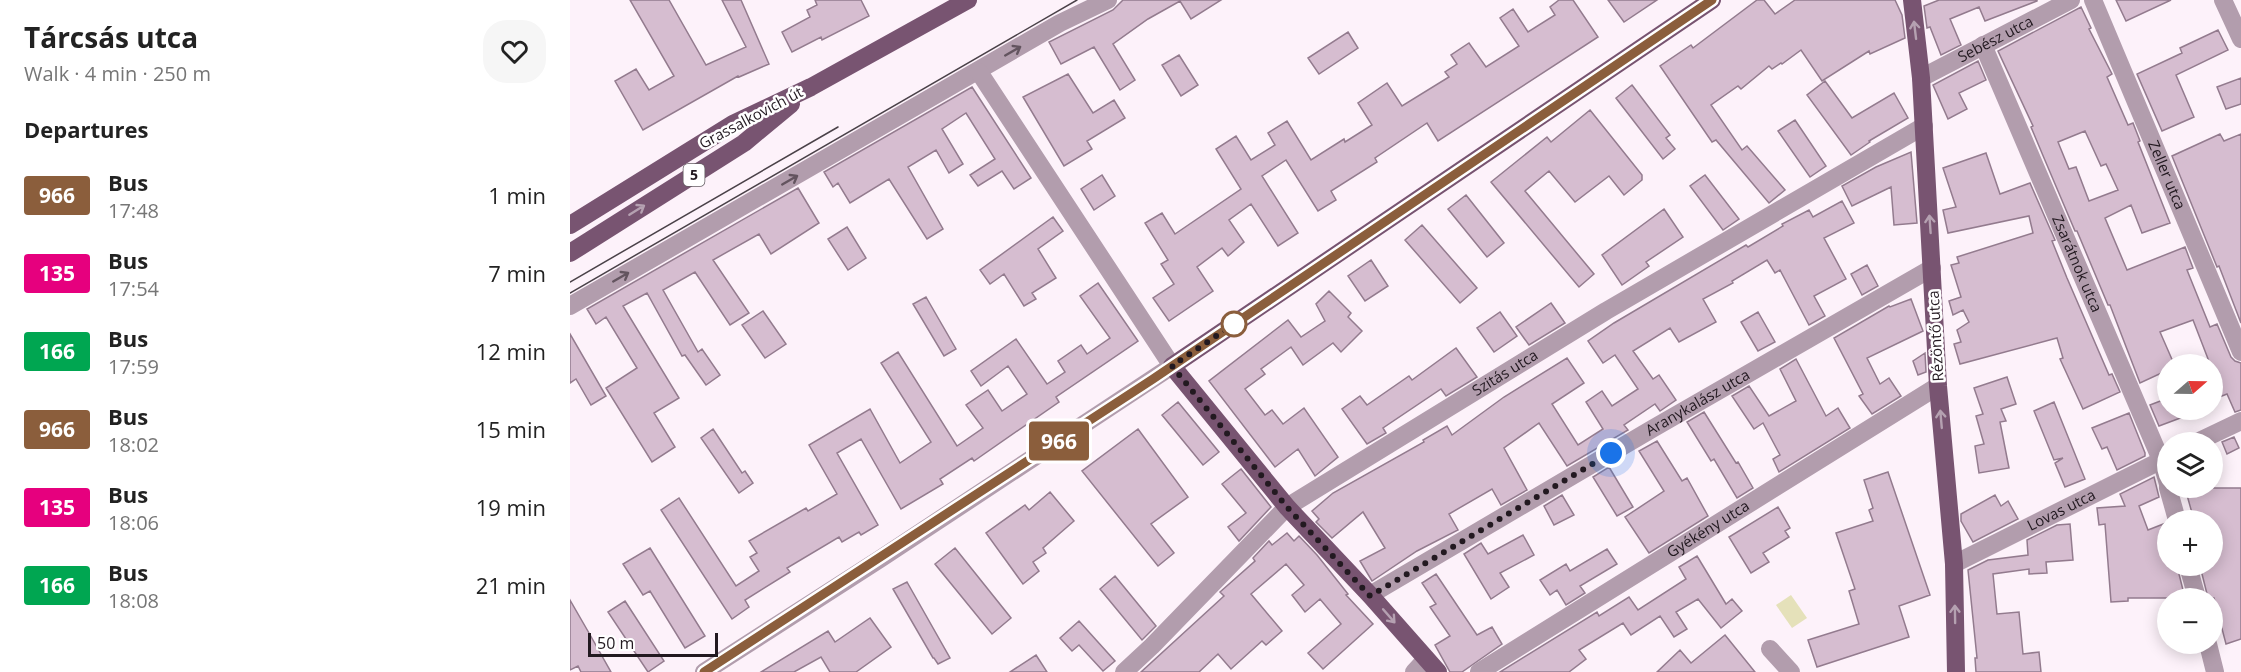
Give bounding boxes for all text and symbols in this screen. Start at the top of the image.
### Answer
street label: Sebész utca [1954,10,2036,66]
text: Tárcsás utca [24,18,198,56]
button: heart [483,20,546,83]
one-way arrow [1909,21,1920,40]
one-way arrow [1004,45,1021,57]
text: Walk · 4 min · 250 m [24,60,211,87]
street label: Grassalkovich út [695,81,806,153]
text: Departures [24,114,148,144]
street label: Zeller utca [2144,137,2191,212]
road number: 5 [684,164,704,186]
text: Bus [108,167,148,197]
one-way arrow [781,174,798,186]
text: 1 min [488,180,546,210]
text: 966 [39,181,75,209]
text: 17:48 [108,197,159,224]
one-way arrow [628,204,645,216]
street label: Zsarátnok utca [2048,212,2107,315]
one-way arrow [1924,215,1935,235]
text: Bus [108,245,148,275]
text: 7 min [488,258,546,288]
text: 135 [39,259,75,287]
one-way arrow [612,271,629,283]
text: 17:54 [108,275,159,302]
street label: Rézöntő utca [1923,290,1947,382]
unlabelled marker [1221,311,1247,337]
text: Bus [108,323,148,353]
text: 12 min [476,336,546,366]
text: 166 [39,337,75,365]
street label: Szitás utca [1468,344,1541,400]
text: 17:59 [108,353,159,380]
north arrow [2157,354,2223,420]
map controls [2157,354,2223,654]
street label: Aranykalász utca [1641,364,1753,440]
text: Bus [108,401,148,431]
one-way arrow [1935,410,1946,430]
text: 15 min [476,414,546,444]
text: 966 [39,415,75,443]
line badge: 966 [1024,422,1094,460]
text: 966 [1041,427,1077,455]
text: 18:02 [108,431,159,458]
button: layers [2157,432,2223,498]
your location [1596,438,1626,468]
text: Bus [108,479,148,509]
street label: Lovas utca [2023,484,2098,535]
text: 19 min [476,492,546,522]
text: 135 [39,493,75,521]
street label: Gyékény utca [1662,495,1753,562]
text: 18:06 [108,509,159,536]
button: + [2157,510,2223,576]
text: Bus [108,557,148,587]
text: 21 min [476,570,546,600]
text: 166 [39,571,75,599]
text: 18:08 [108,587,159,614]
button: − [2157,588,2223,654]
one-way arrow [1949,604,1961,624]
one-way arrow [1382,608,1396,623]
scale bar [588,630,718,658]
text: 50 m [597,632,634,654]

